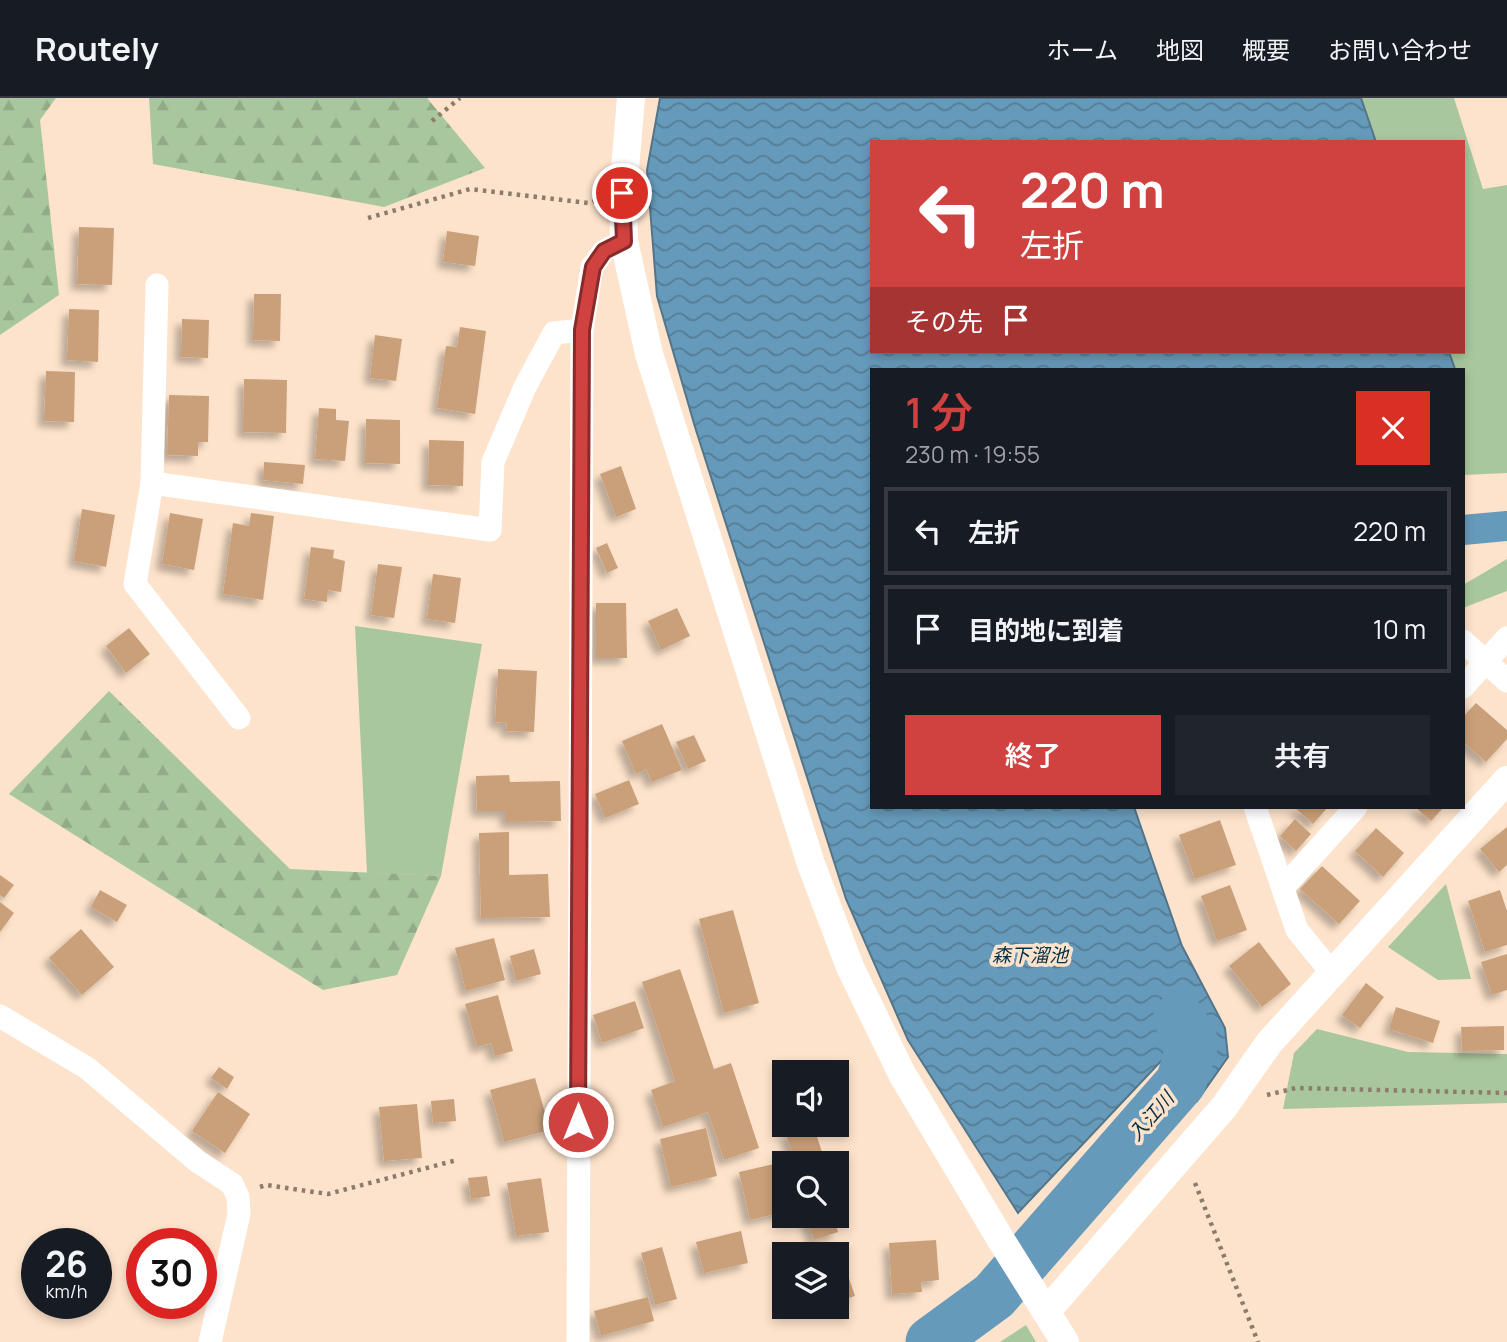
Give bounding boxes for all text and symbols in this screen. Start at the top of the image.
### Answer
text: Routely [35,26,159,71]
text: ホーム [1047,33,1118,66]
text: 地図 [1156,33,1204,66]
text: 概要 [1242,33,1290,66]
text: お問い合わせ [1328,33,1472,66]
text: 220 m [1020,156,1164,223]
pin [592,163,652,223]
icon: left [905,168,996,259]
icon: arrive [603,174,641,212]
text: 左折 [1020,223,1084,267]
icon: arrive [997,301,1035,339]
text: その先 [905,303,983,339]
text: 1 分 [905,383,973,441]
button: close [1356,391,1430,465]
text: 230 m · 19:55 [905,438,1040,470]
icon: left [909,512,947,550]
text: 220 m [1353,513,1426,549]
text: 左折 [968,514,1020,550]
icon: arrive [909,610,947,648]
text: 10 m [1373,611,1426,647]
text: 目的地に到着 [968,612,1124,648]
button: 終了 [905,715,1161,795]
button: 共有 [1175,715,1430,795]
water label: 森下溜池 [992,942,1070,968]
map controls [772,1060,849,1319]
button: sound [772,1060,849,1137]
water label: 入江川 [1122,1084,1181,1146]
position arrow [541,1085,615,1159]
button: search [772,1151,849,1228]
speed limit sign: 30 [126,1228,217,1319]
text: 26 [45,1240,88,1288]
button: layers [772,1242,849,1319]
text: km/h [46,1279,87,1303]

